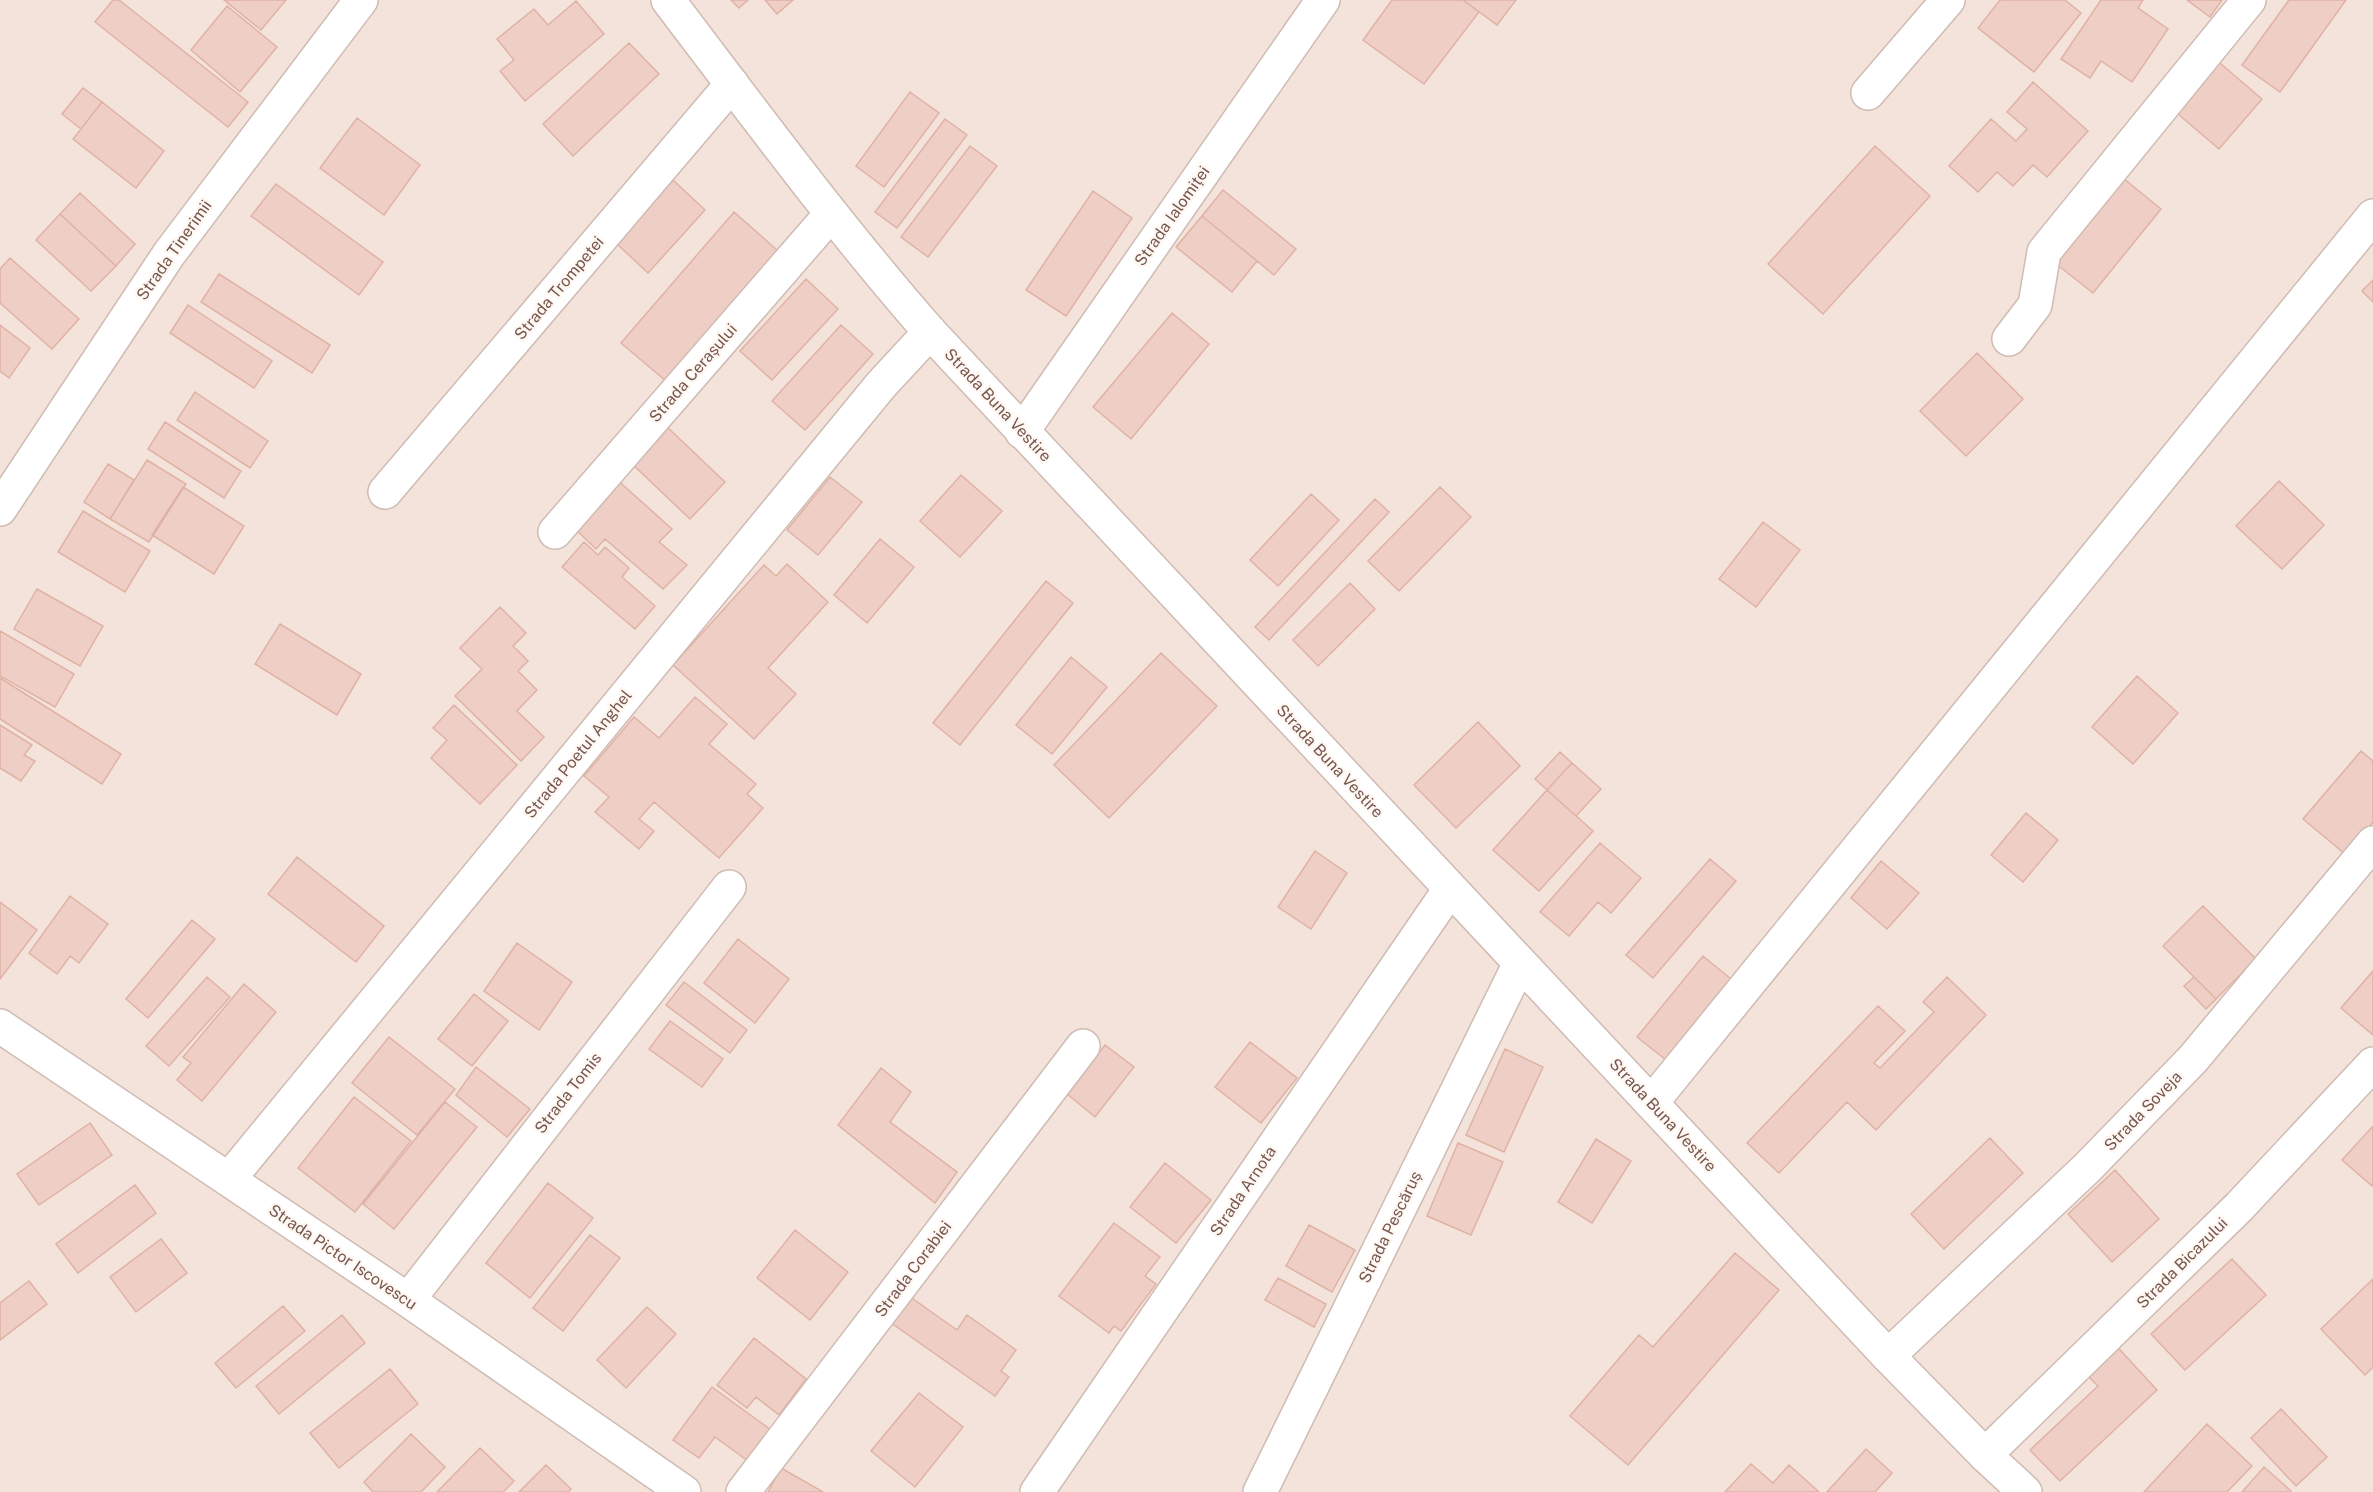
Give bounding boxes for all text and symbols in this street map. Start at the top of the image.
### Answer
street label: Strada Ialomiței [1131,162,1213,270]
street label: Strada Tinerimii [132,196,216,304]
street label: Strada Trompetei [510,232,608,344]
street label: Strada Cerașului [645,320,741,426]
street label: Strada Buna Vestire [941,344,1055,466]
street label: Strada Poetul Anghel [520,686,636,822]
street label: Strada Buna Vestire [1273,700,1387,822]
street label: Strada Tomis [531,1049,605,1137]
street label: Strada Buna Vestire [1606,1054,1720,1176]
street label: Strada Soveja [2100,1067,2186,1155]
street label: Strada Arnota [1206,1142,1280,1240]
street label: Strada Pescăruș [1355,1168,1425,1286]
street label: Strada Pictor Iscovescu [265,1200,421,1314]
street label: Strada Bicazului [2133,1214,2231,1312]
street label: Strada Corabiei [871,1217,955,1321]

